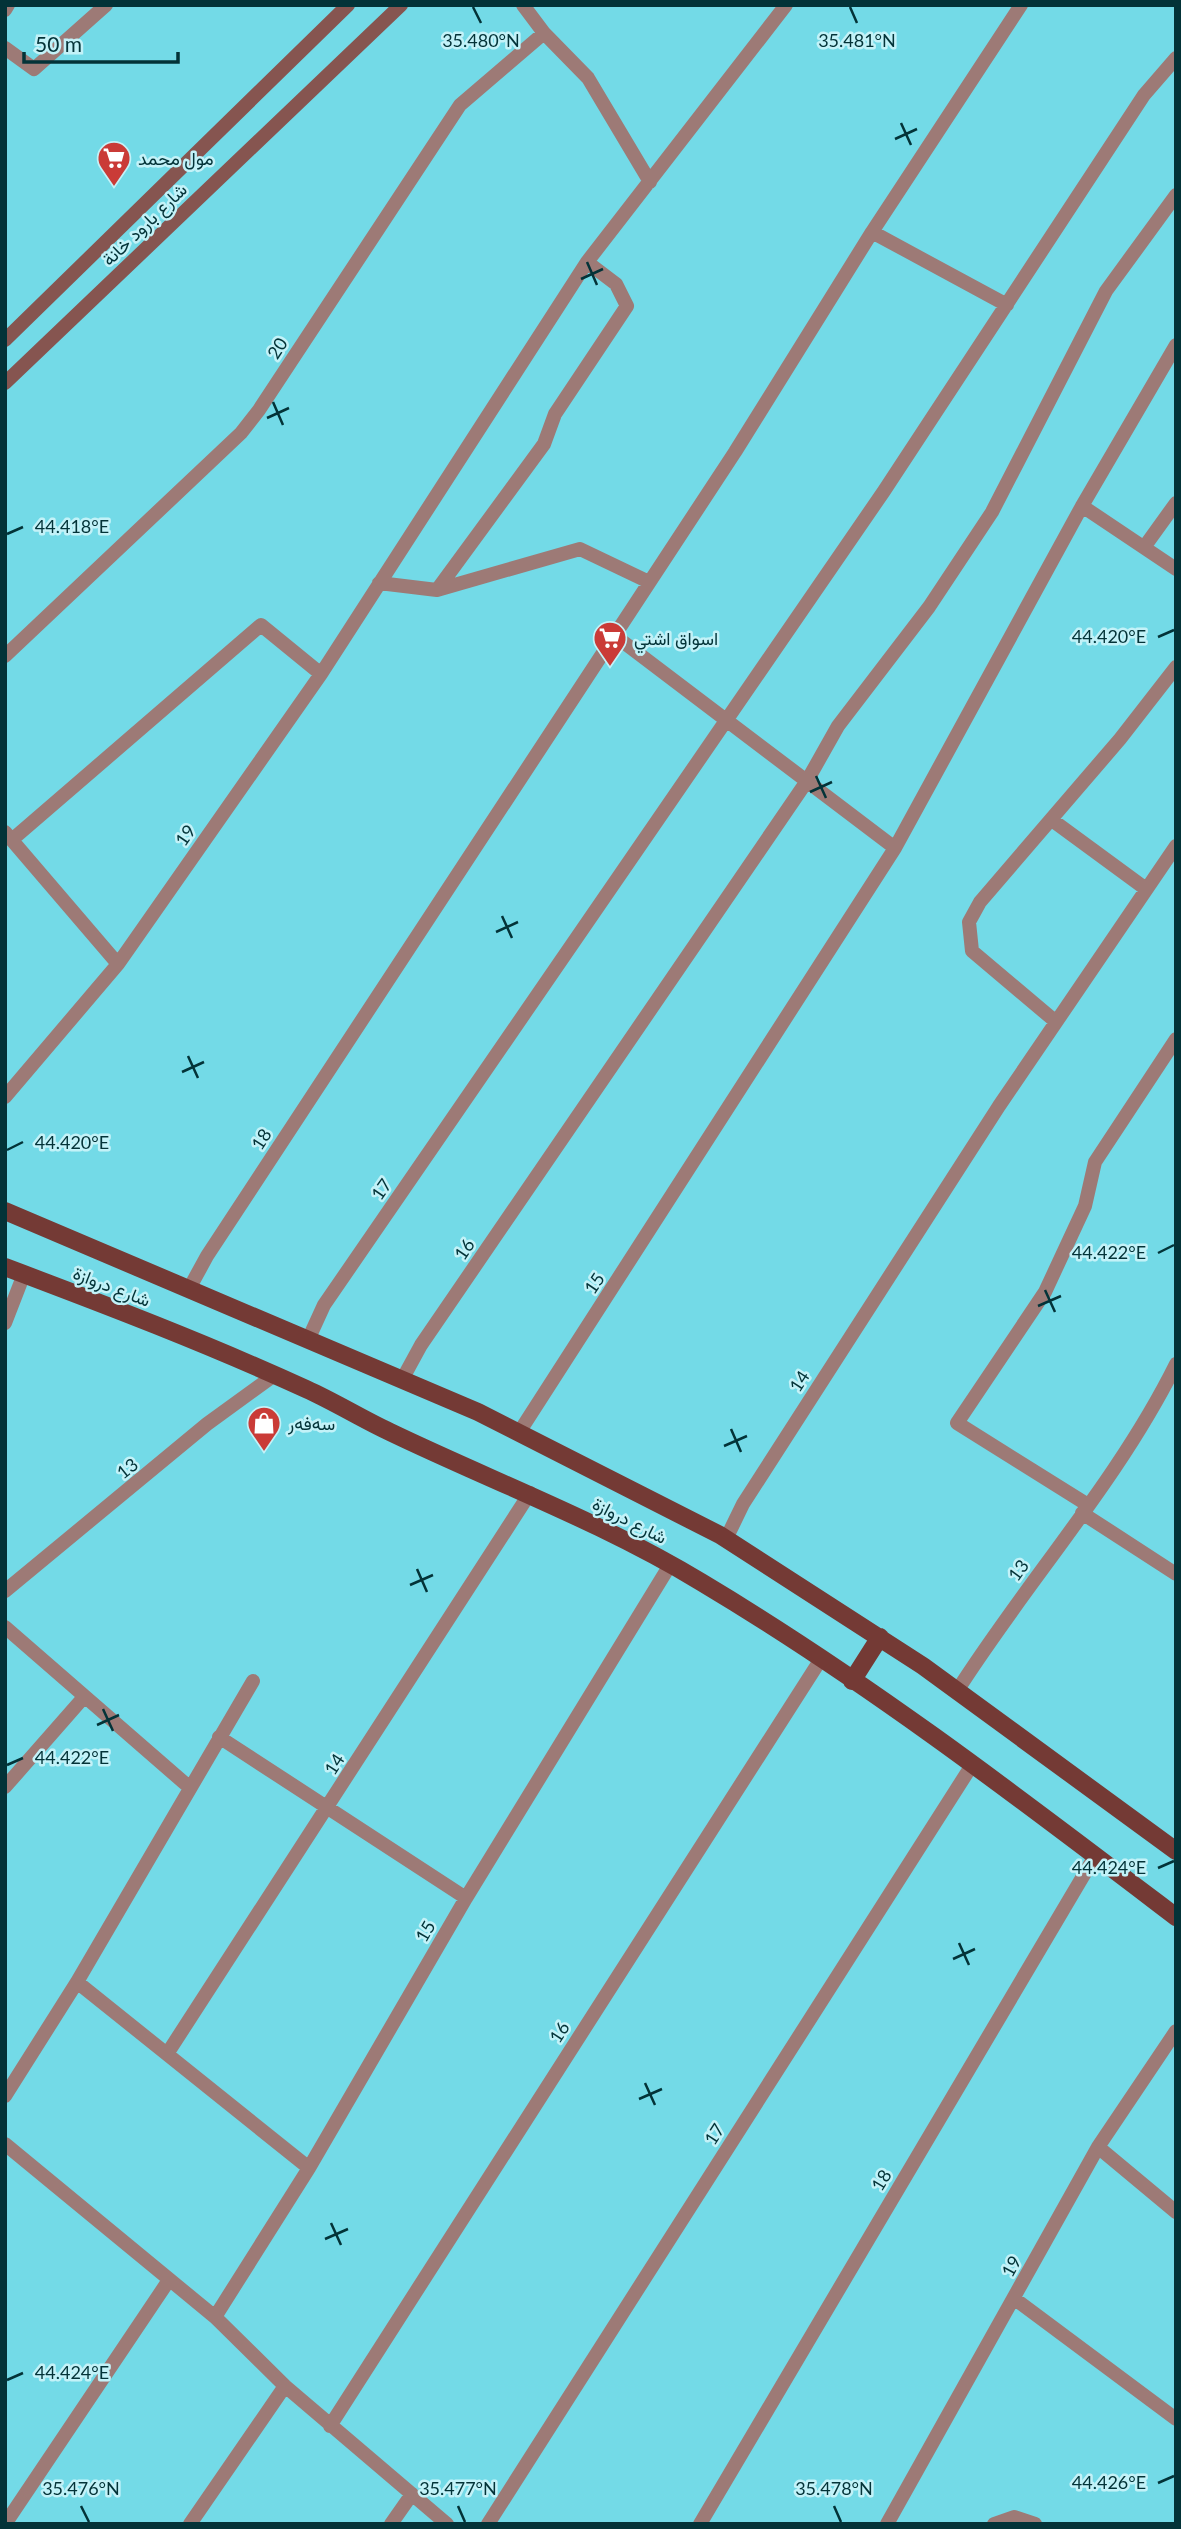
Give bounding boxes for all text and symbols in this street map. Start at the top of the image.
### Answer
scale bar [24,21,178,65]
text: 35.480°N [442,29,520,51]
text: 35.481°N [818,29,896,51]
text: 50 m [35,31,82,56]
supermarket icon: مول محمد [95,139,133,188]
place label: مول محمد [138,147,213,170]
street label: شارع بارود خانة [97,178,192,271]
street label: 20 [262,333,292,363]
text: 44.418°E [35,515,109,537]
supermarket icon: اسواق اشتي [591,619,629,668]
text: 44.420°E [1072,625,1146,647]
place label: اسواق اشتي [634,627,718,654]
street label: 19 [170,820,200,850]
street label: 18 [246,1124,276,1154]
text: 44.420°E [35,1131,109,1153]
street label: 17 [366,1174,396,1204]
street label: 16 [449,1234,479,1264]
text: 44.422°E [1072,1241,1146,1263]
street label: شارع دروازة [70,1261,154,1313]
street label: 15 [579,1268,609,1298]
street label: 14 [784,1366,814,1396]
shop icon: سەفەر [245,1404,283,1453]
place label: سەفەر [287,1412,335,1435]
street label: 13 [112,1453,142,1483]
street label: شارع دروازة [588,1492,671,1550]
street label: 13 [1003,1555,1033,1585]
text: 44.422°E [35,1746,109,1768]
street label: 14 [319,1749,349,1779]
text: 44.424°E [1072,1856,1146,1878]
street label: 15 [410,1916,440,1946]
street label: 16 [544,2017,574,2047]
street label: 17 [699,2119,729,2149]
street label: 18 [866,2165,896,2195]
street label: 19 [996,2252,1026,2280]
text: 44.424°E [35,2361,109,2383]
text: 44.426°E [1072,2471,1146,2493]
text: 35.476°N [42,2477,120,2499]
text: 35.477°N [419,2477,497,2499]
text: 35.478°N [795,2477,873,2499]

